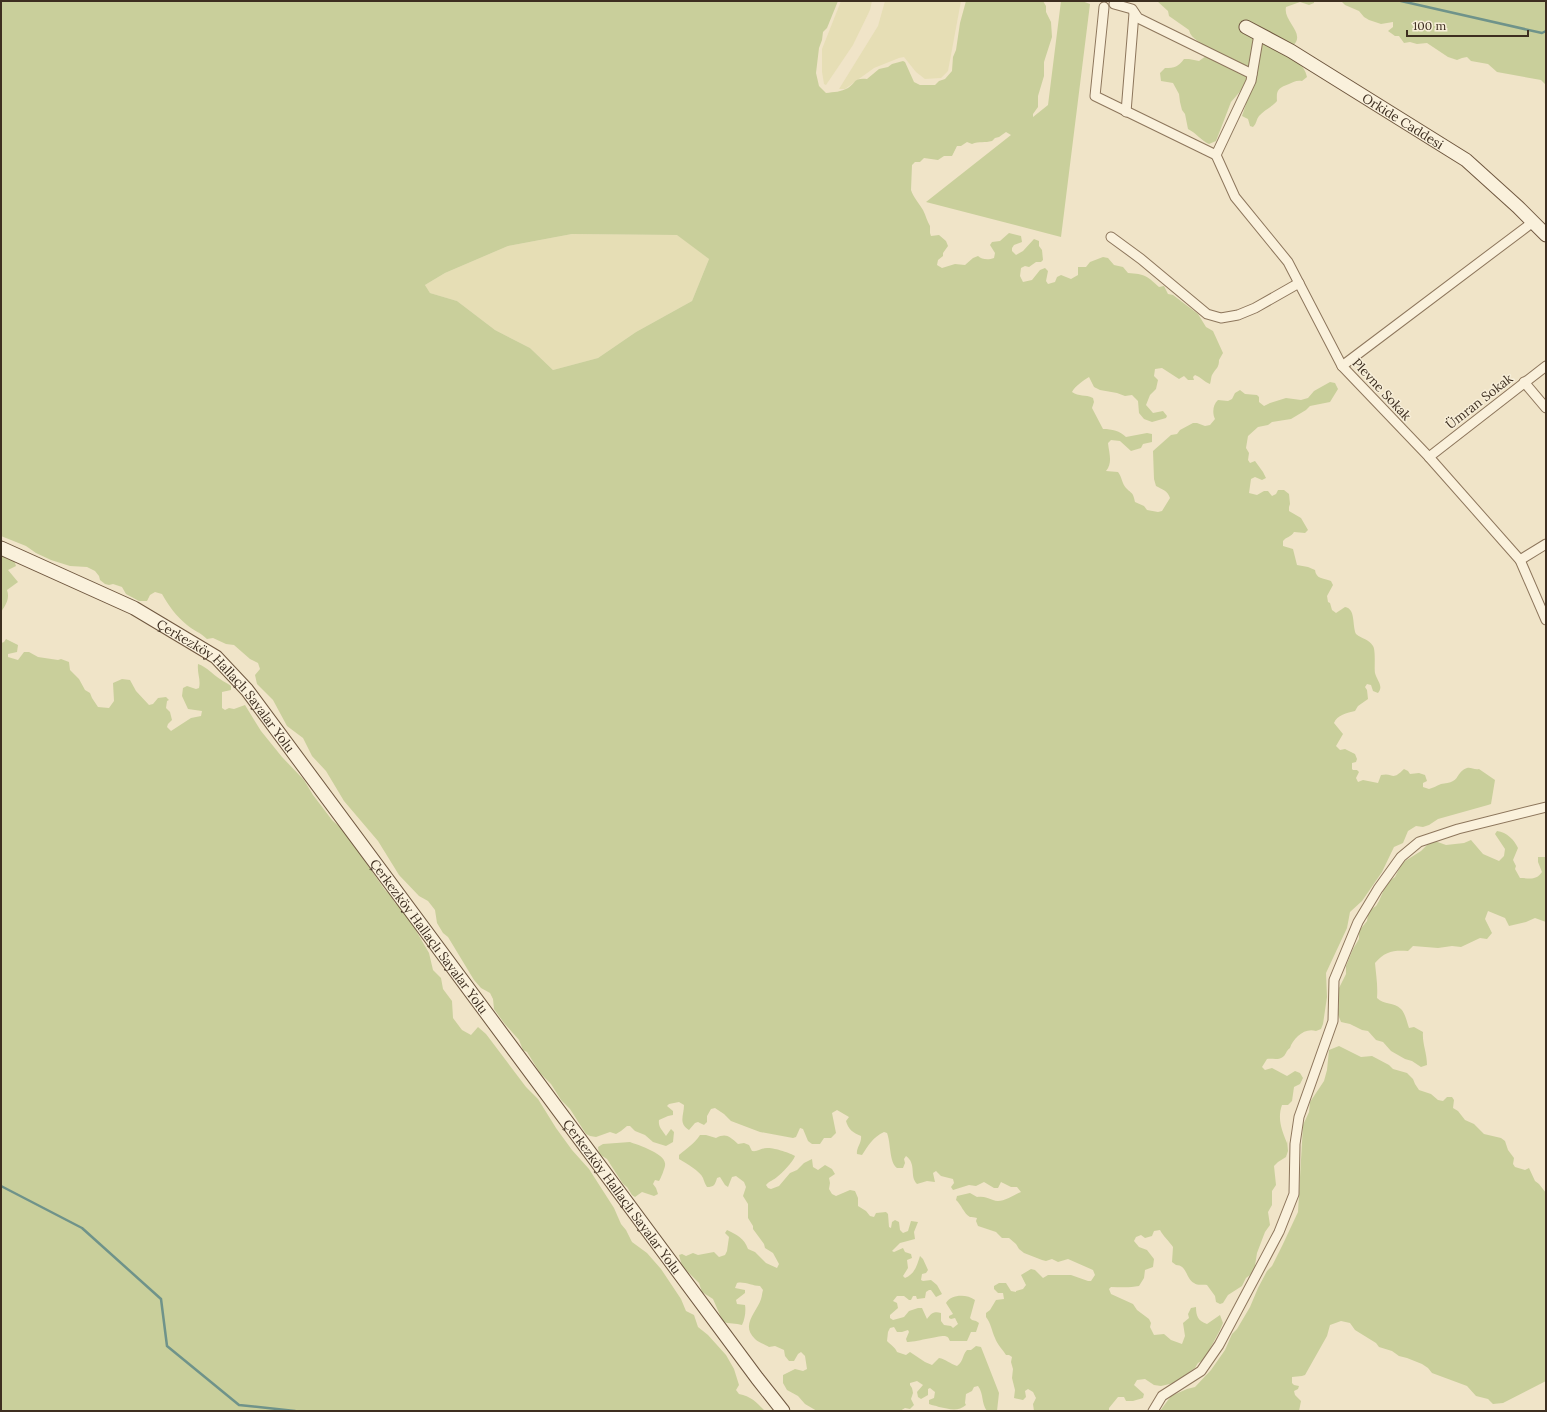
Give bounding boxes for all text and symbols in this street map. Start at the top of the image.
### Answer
scale bar [1407,12,1528,38]
text: 100 m [1413,18,1446,33]
street label: Orkide Caddesi [1359,89,1447,153]
street label: Plevne Sokak [1349,355,1415,424]
street label: Ümran Sokak [1442,370,1516,433]
street label: Çerkezköy Hallaçlı Sayalar Yolu [153,615,298,756]
street label: Çerkezköy Hallaçlı Sayalar Yolu [366,856,492,1017]
street label: Çerkezköy Hallaçlı Sayalar Yolu [559,1116,685,1278]

